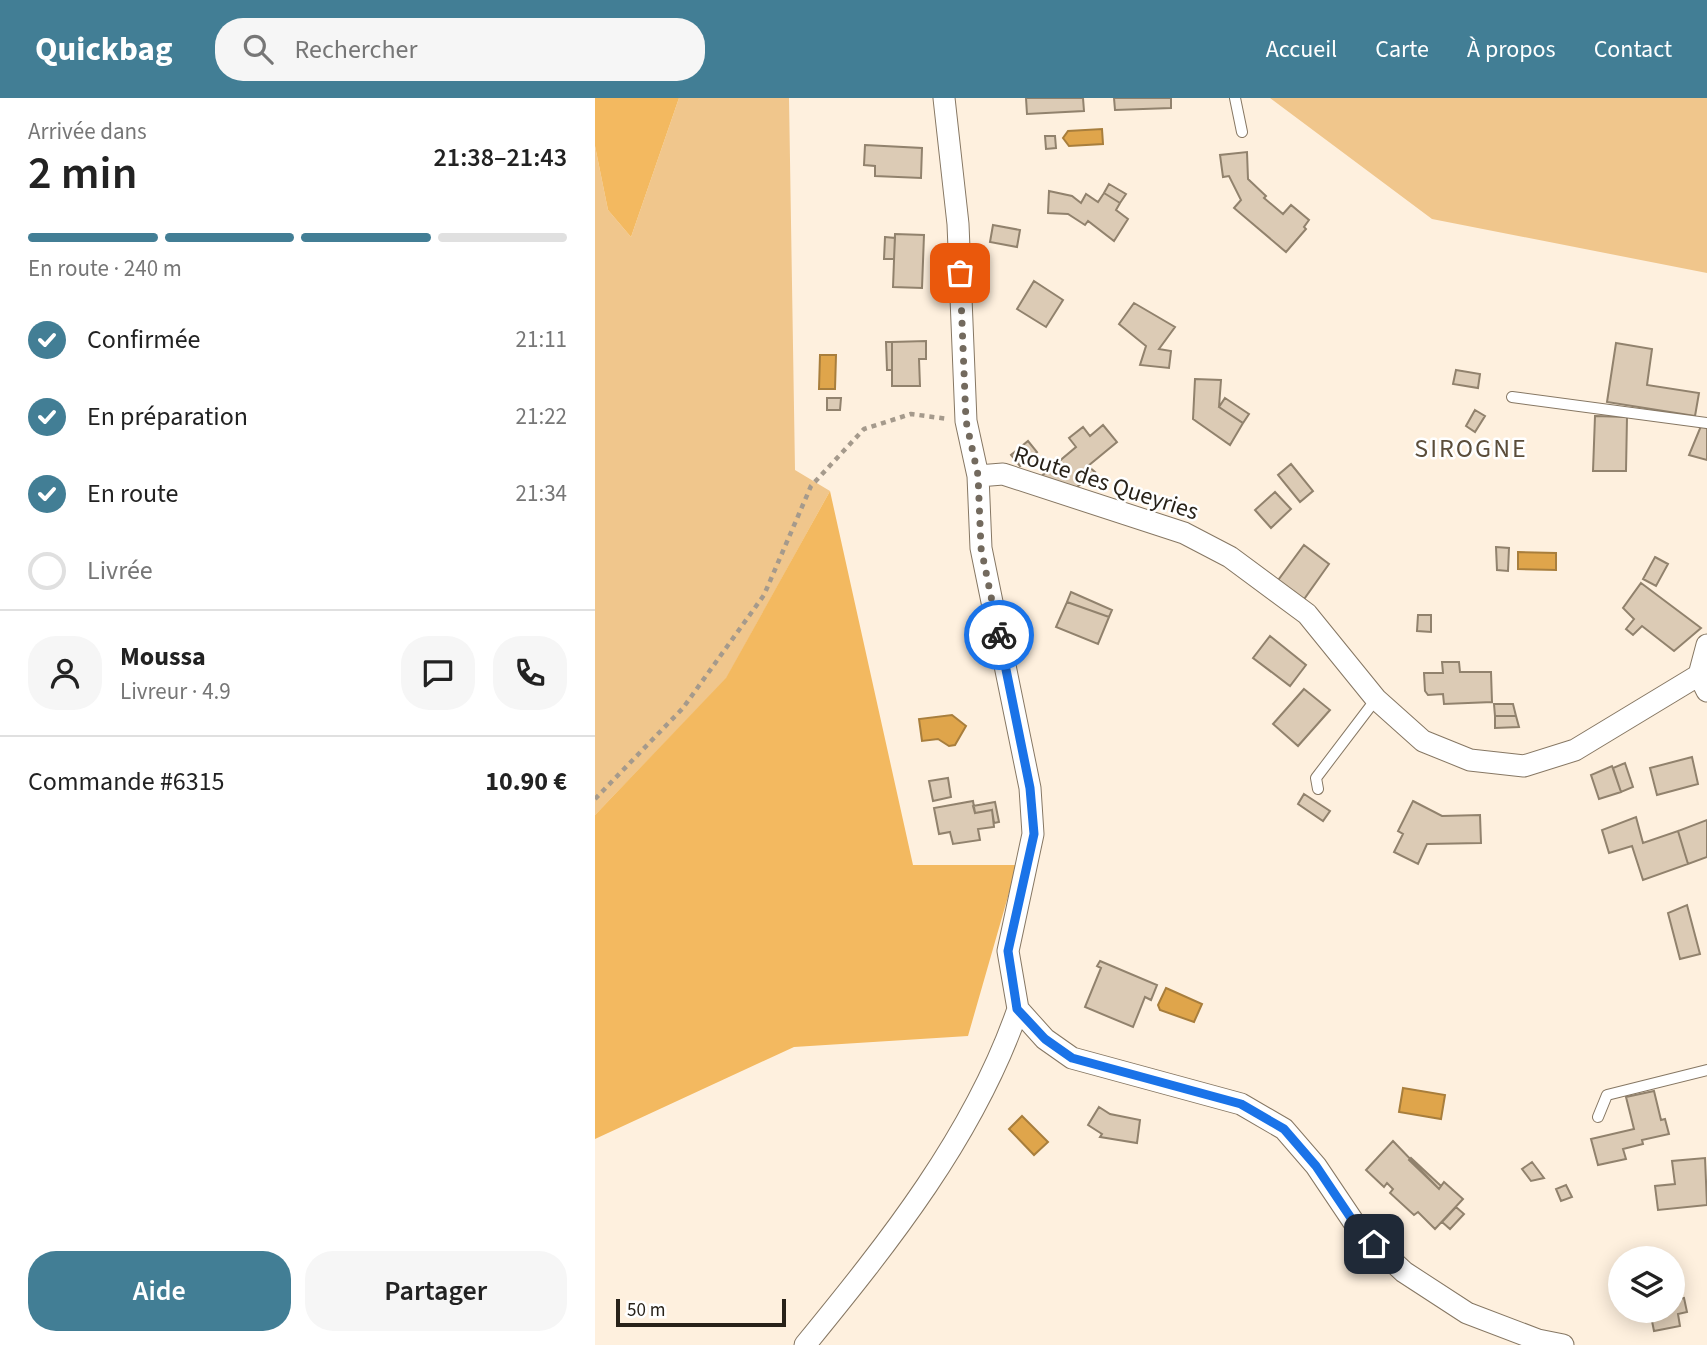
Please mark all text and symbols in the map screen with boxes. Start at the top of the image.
search box [215,18,705,81]
text: Quickbag [35,26,173,73]
icon: search [239,30,277,68]
text: Rechercher [295,31,418,68]
text: Accueil [1266,32,1337,67]
text: Carte [1375,32,1429,67]
text: À propos [1467,32,1556,67]
text: Contact [1594,32,1672,67]
text: Arrivée dans [28,115,147,148]
text: 21:38–21:43 [434,139,567,176]
text: 2 min [28,141,137,206]
pin [930,243,990,303]
text: En route · 240 m [28,252,182,285]
icon: bag [941,254,979,292]
icon: check [28,321,66,359]
text: Confirmée [87,321,201,358]
text: 21:11 [516,323,567,356]
icon: check [28,398,66,436]
text: En préparation [87,398,248,435]
text: 21:22 [516,400,567,433]
district label: SIROGNE [1414,430,1528,467]
street label: Route des Queyries [1009,437,1203,529]
icon: check [28,475,66,513]
text: En route [87,475,178,512]
text: 21:34 [516,477,567,510]
text: Livrée [87,552,153,589]
courier [964,600,1034,670]
icon: bike [980,616,1018,654]
button: person [28,636,102,710]
button: chat [401,636,475,710]
button: phone [493,636,567,710]
text: Moussa [120,638,206,675]
text: Livreur · 4.9 [120,675,231,708]
text: Commande #6315 [28,763,225,800]
text: 10.90 € [485,763,567,800]
pin [1344,1214,1404,1274]
icon: home [1355,1225,1393,1263]
map controls [1608,1246,1685,1323]
button: layers [1608,1246,1685,1323]
button: Aide [28,1251,291,1331]
button: Partager [305,1251,567,1331]
scale bar [616,1296,786,1328]
text: 50 m [627,1297,665,1324]

